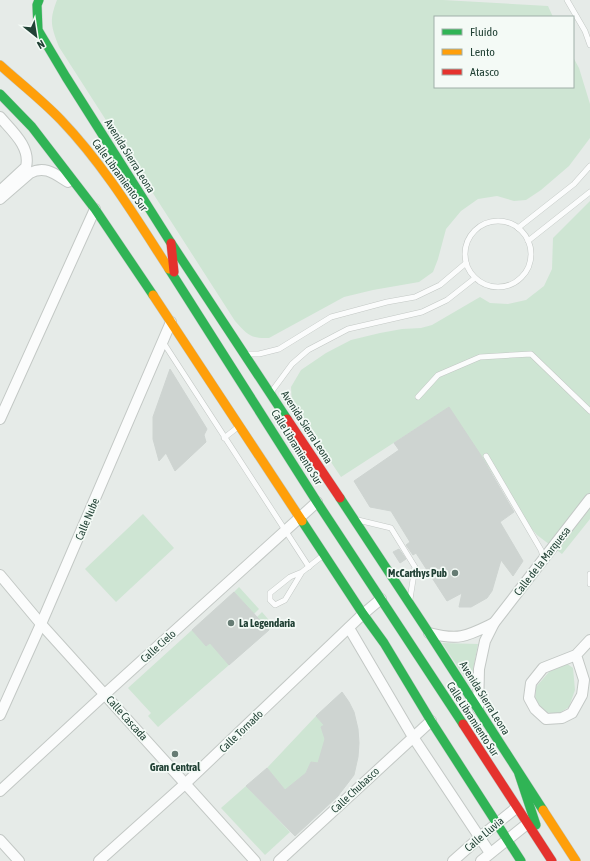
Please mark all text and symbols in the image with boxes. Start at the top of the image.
north arrow [16,16,56,56]
legend [434,16,574,88]
text: Fluido [470,25,498,39]
text: N [35,38,47,51]
text: Lento [470,45,495,59]
text: Atasco [470,65,500,79]
street label: Avenida Sierra Leona [103,117,157,195]
street label: Calle Libramiento Sur [90,137,151,214]
street label: Avenida Sierra Leona [279,388,335,466]
street label: Calle Libramiento Sur [269,407,325,487]
street label: Calle Nube [73,496,101,542]
street label: Calle de la Marquesa [511,524,573,598]
place label: McCarthys Pub [388,567,447,579]
marker: McCarthys Pub [450,568,460,578]
place label: La Legendaria [239,617,295,629]
marker: La Legendaria [226,618,236,628]
street label: Calle Cielo [138,627,178,665]
street label: Avenida Sierra Leona [458,659,512,737]
street label: Calle Libramiento Sur [445,680,502,759]
street label: Calle Cascada [104,693,150,743]
street label: Calle Tornado [217,707,265,755]
marker: Gran Central [170,749,180,759]
place label: Gran Central [150,761,201,773]
street label: Calle Chubasco [328,765,382,815]
street label: Calle Lluvia [462,814,506,854]

